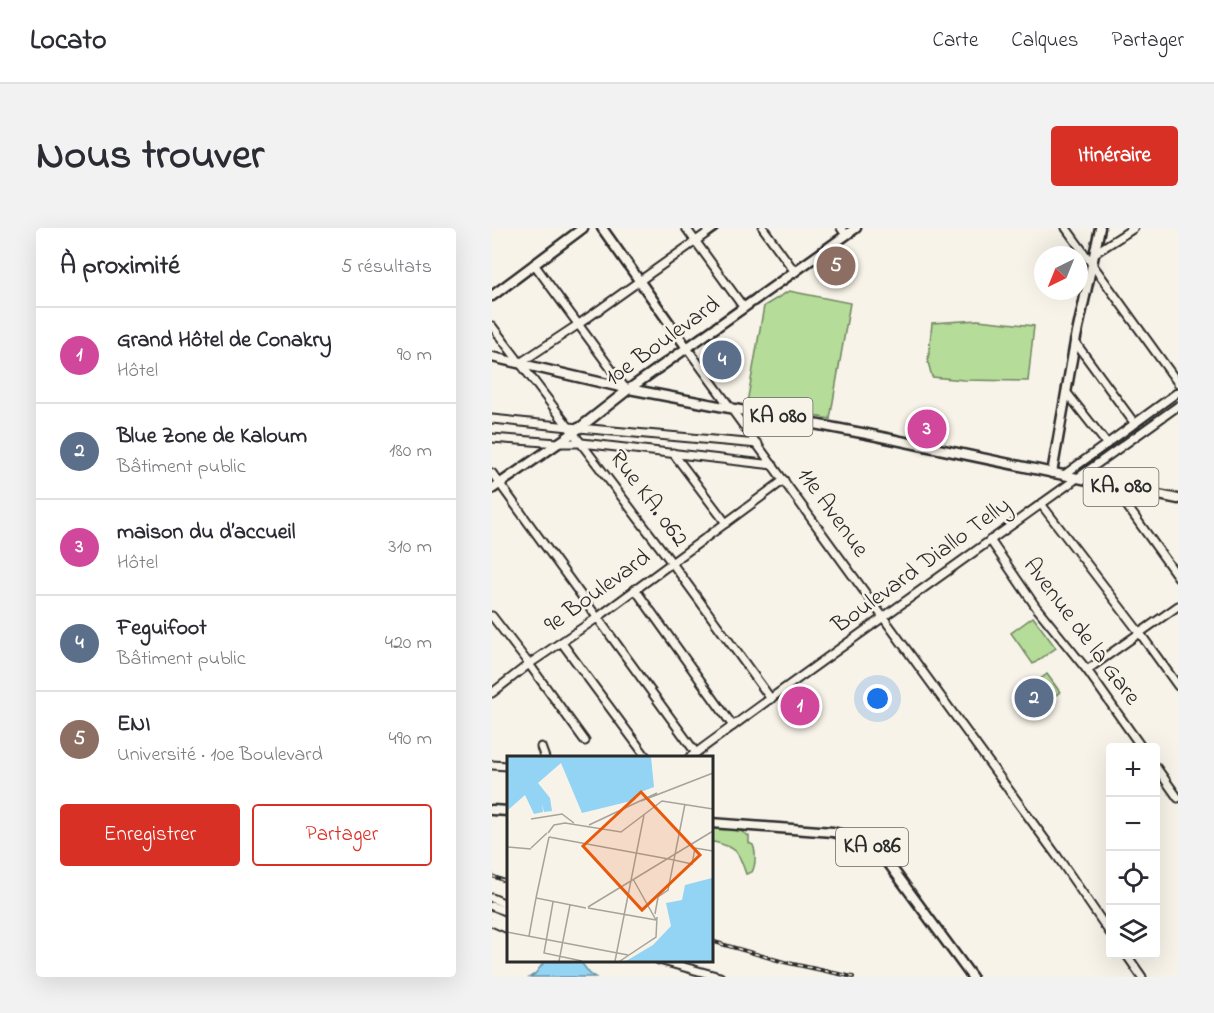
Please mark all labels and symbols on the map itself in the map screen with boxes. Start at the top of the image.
pin: 5 [816,243,856,288]
north arrow [1034,246,1088,300]
street label: 10e Boulevard [598,288,728,396]
pin: 4 [702,338,742,382]
road number: KA 080 [744,398,812,436]
pin: 3 [908,406,946,452]
street label: Rue KA. 062 [600,443,696,555]
street label: 11e Avenue [787,461,877,565]
road number: KA. 080 [1084,468,1158,506]
street label: Boulevard Diallo Telly [825,489,1019,644]
street label: 9e Boulevard [537,541,659,643]
street label: Avenue de la Gare [1014,551,1148,713]
pin: 2 [1014,676,1054,720]
pin: 1 [780,684,820,728]
your location [863,684,892,713]
inset map [507,756,712,962]
road number: KA 086 [836,828,908,866]

